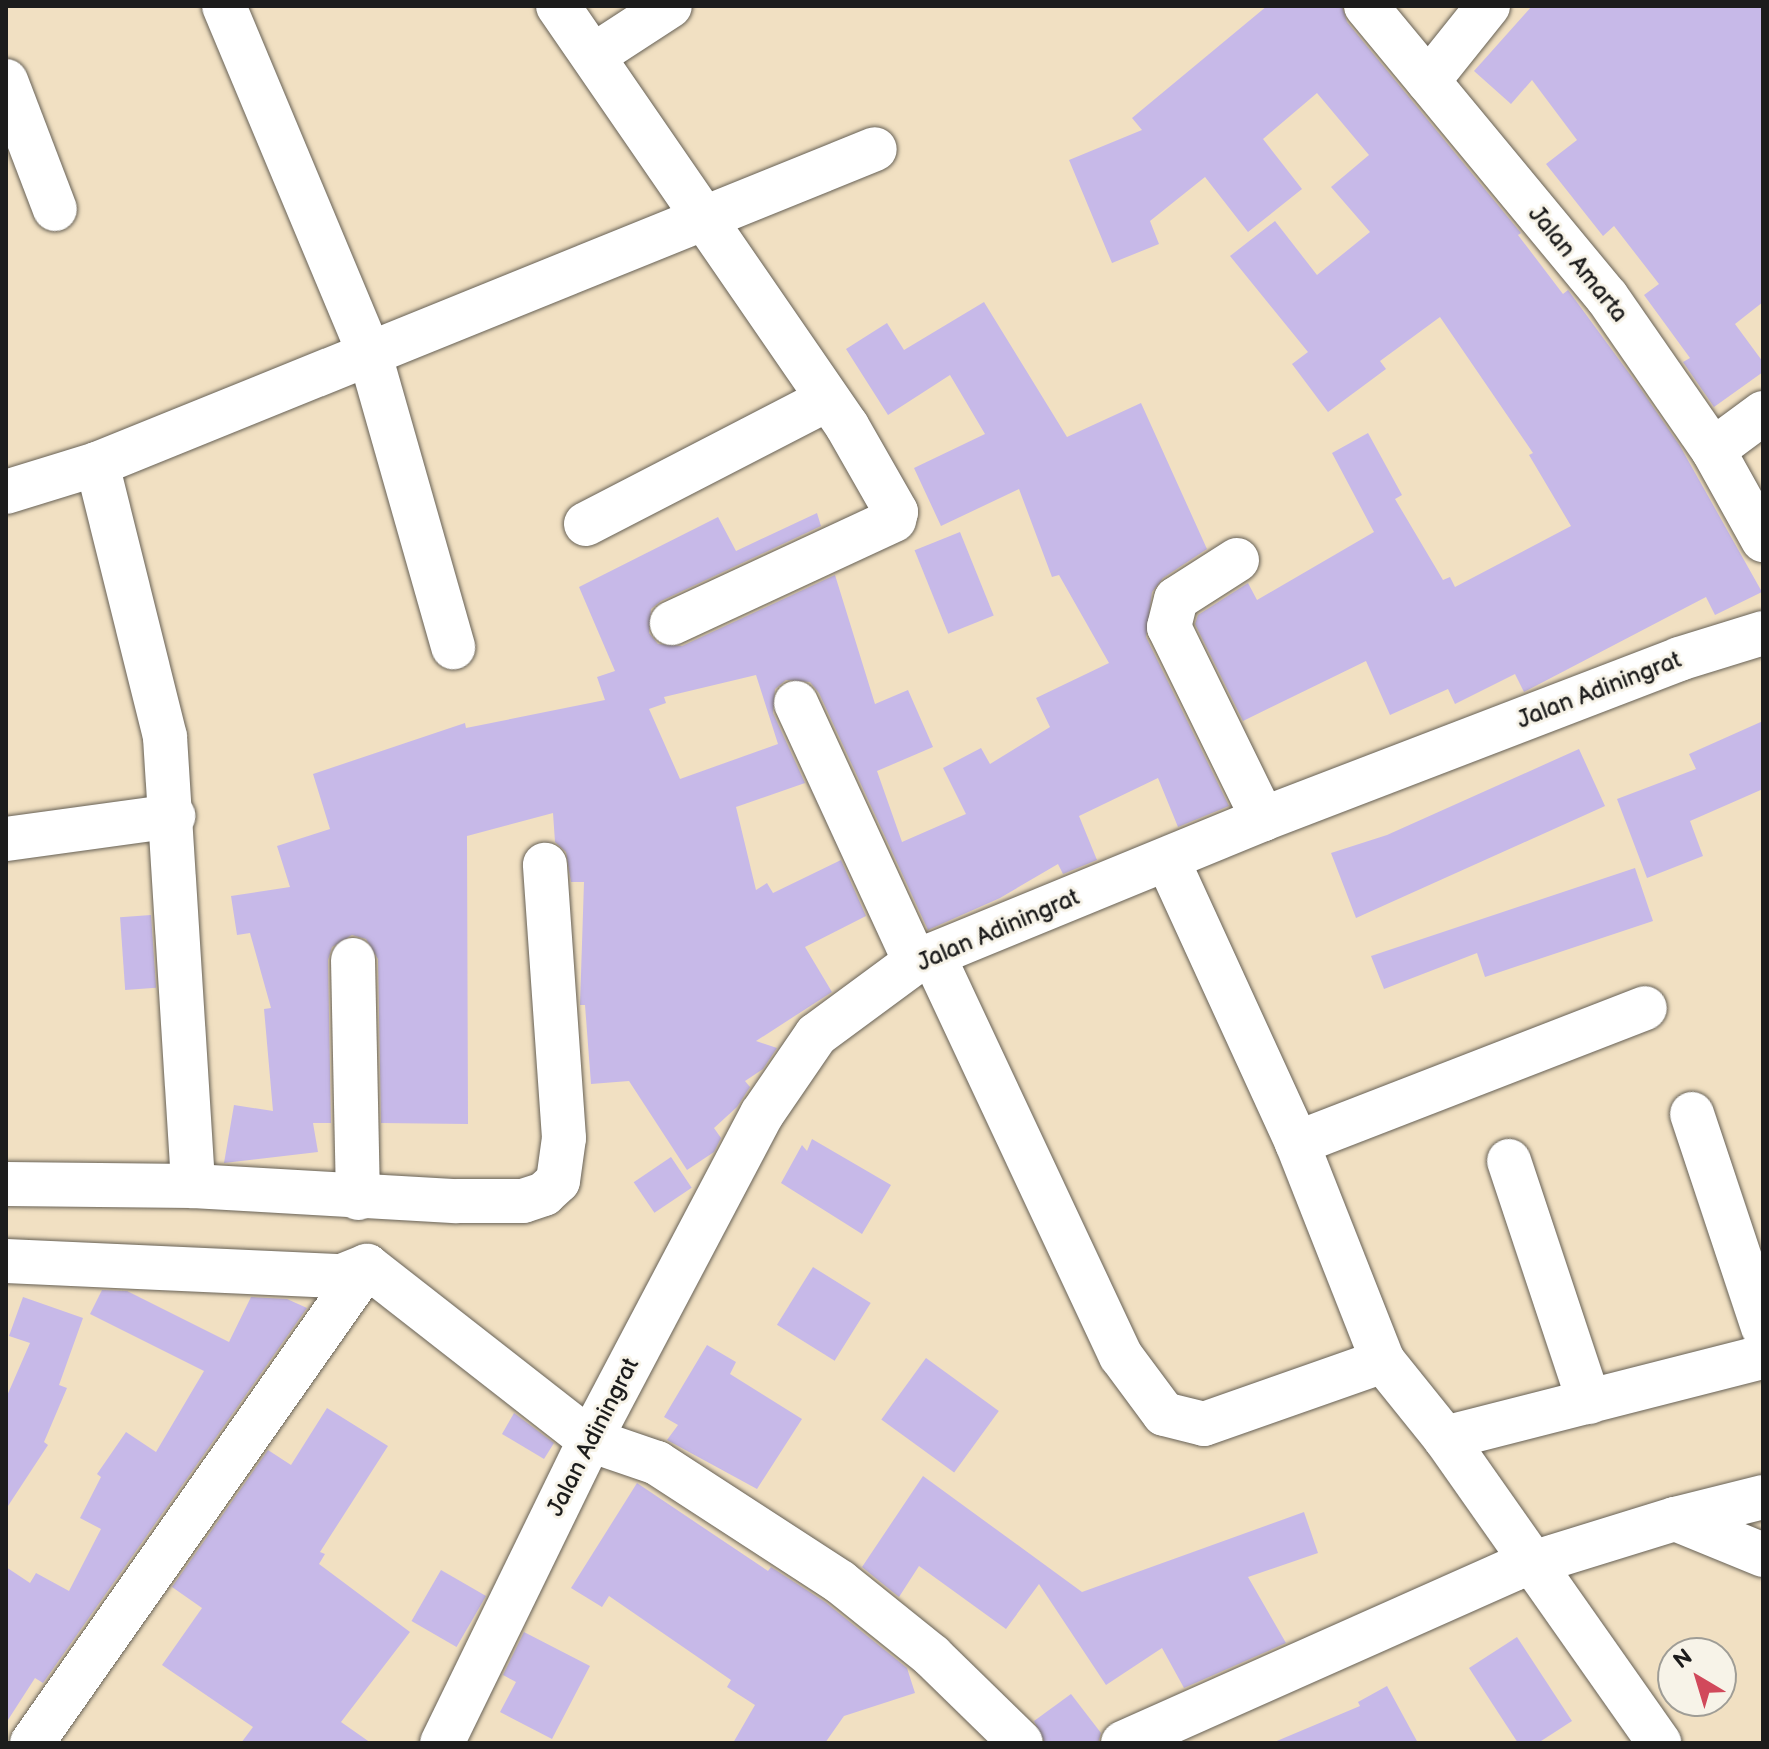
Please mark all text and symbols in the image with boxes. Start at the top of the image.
street label: Jalan Amarta [1522,200,1634,328]
street label: Jalan Adiningrat [1513,645,1685,735]
street label: Jalan Adiningrat [912,883,1084,977]
street label: Jalan Adiningrat [541,1353,645,1521]
north arrow [1657,1637,1737,1717]
text: N [1668,1644,1698,1675]

